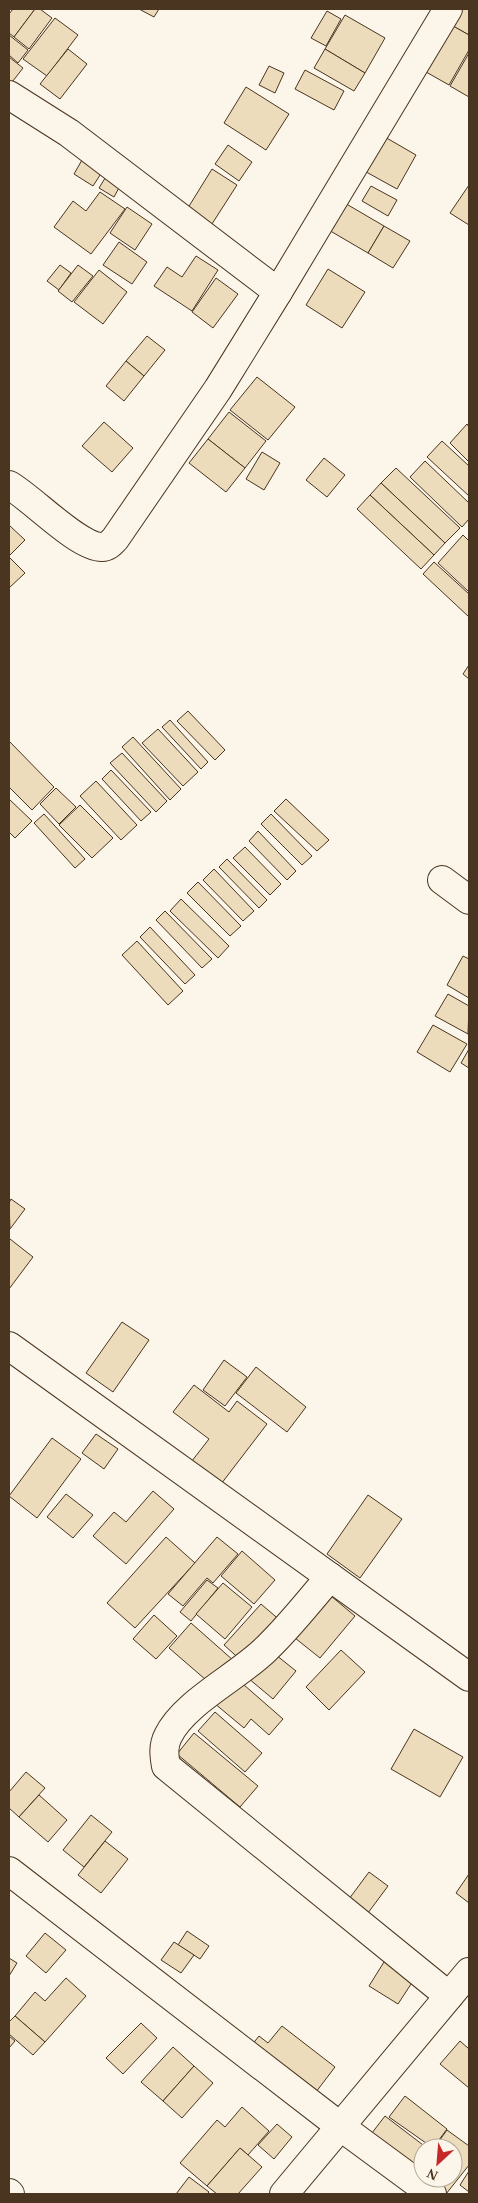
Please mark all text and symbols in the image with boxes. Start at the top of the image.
north arrow [413,2138,463,2188]
text: N [425,2165,440,2183]

